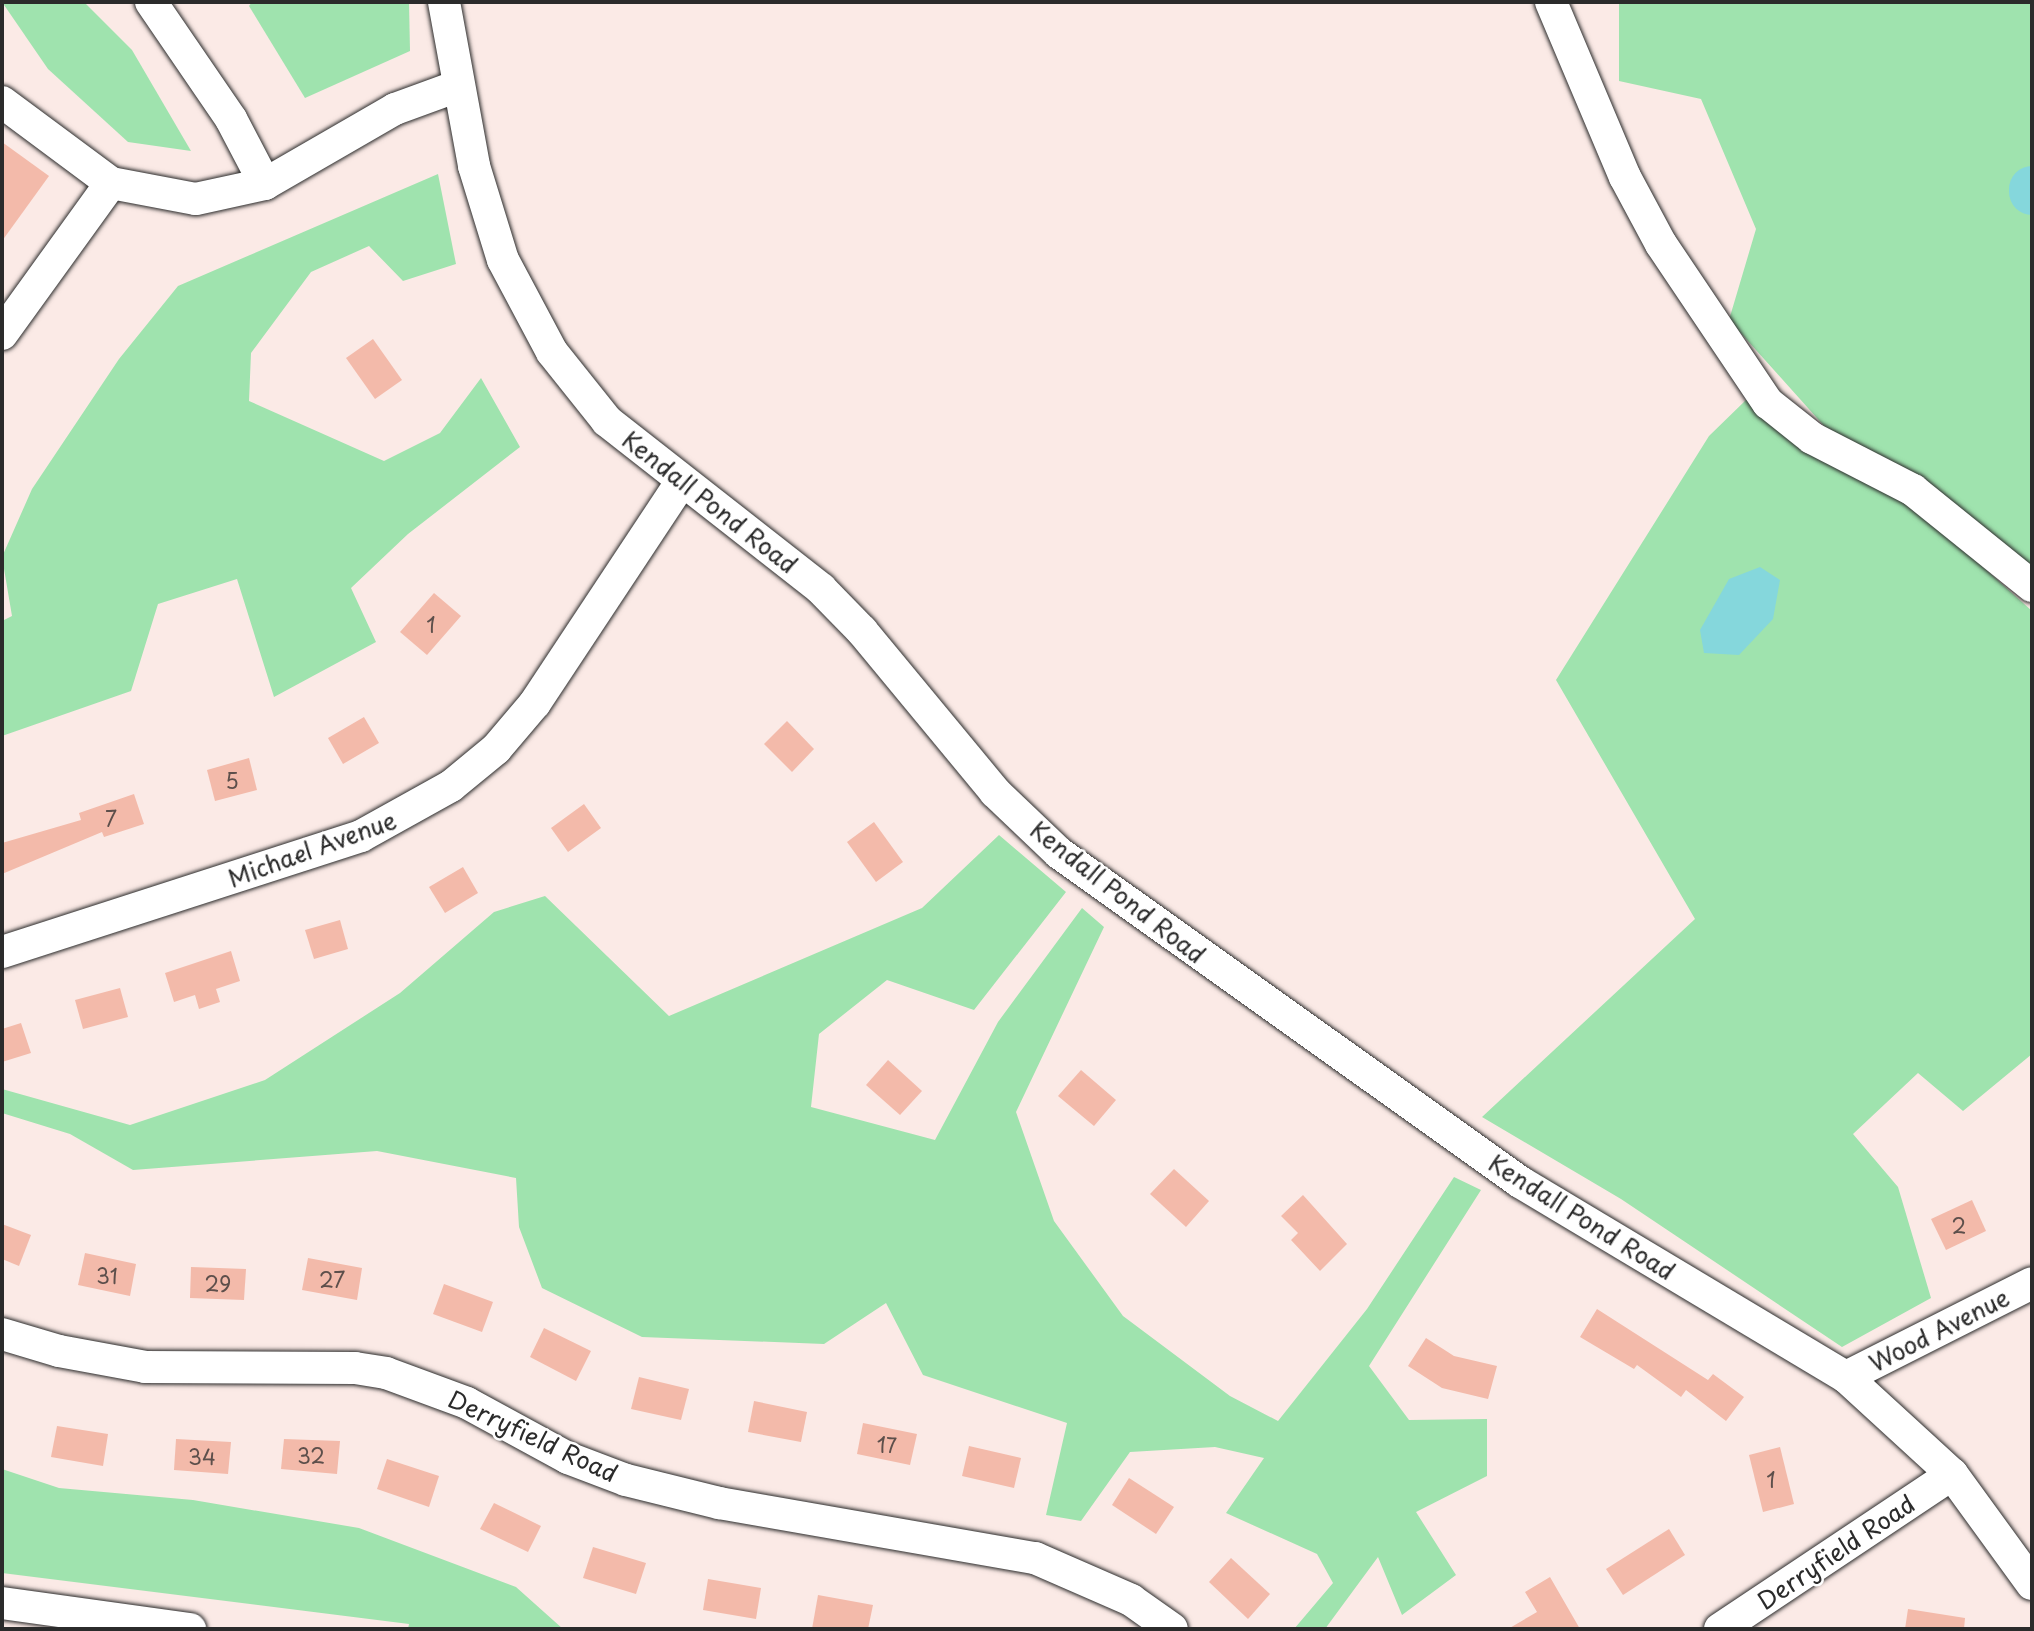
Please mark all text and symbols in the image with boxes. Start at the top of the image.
street label: Kendall Pond Road [617,425,803,579]
house number: 1 [426,611,436,637]
house number: 5 [225,767,239,793]
house number: 7 [105,805,117,831]
street label: Michael Avenue [224,805,400,893]
street label: Kendall Pond Road [1025,815,1211,969]
street label: Kendall Pond Road [1483,1148,1681,1286]
house number: 2 [1952,1212,1966,1238]
house number: 31 [96,1262,118,1288]
house number: 27 [319,1266,345,1292]
house number: 29 [205,1270,231,1296]
street label: Wood Avenue [1864,1282,2014,1378]
street label: Derryfield Road [444,1384,622,1488]
house number: 17 [877,1431,897,1457]
house number: 32 [297,1442,325,1468]
house number: 34 [188,1443,216,1469]
house number: 1 [1766,1466,1776,1492]
street label: Derryfield Road [1752,1489,1920,1615]

